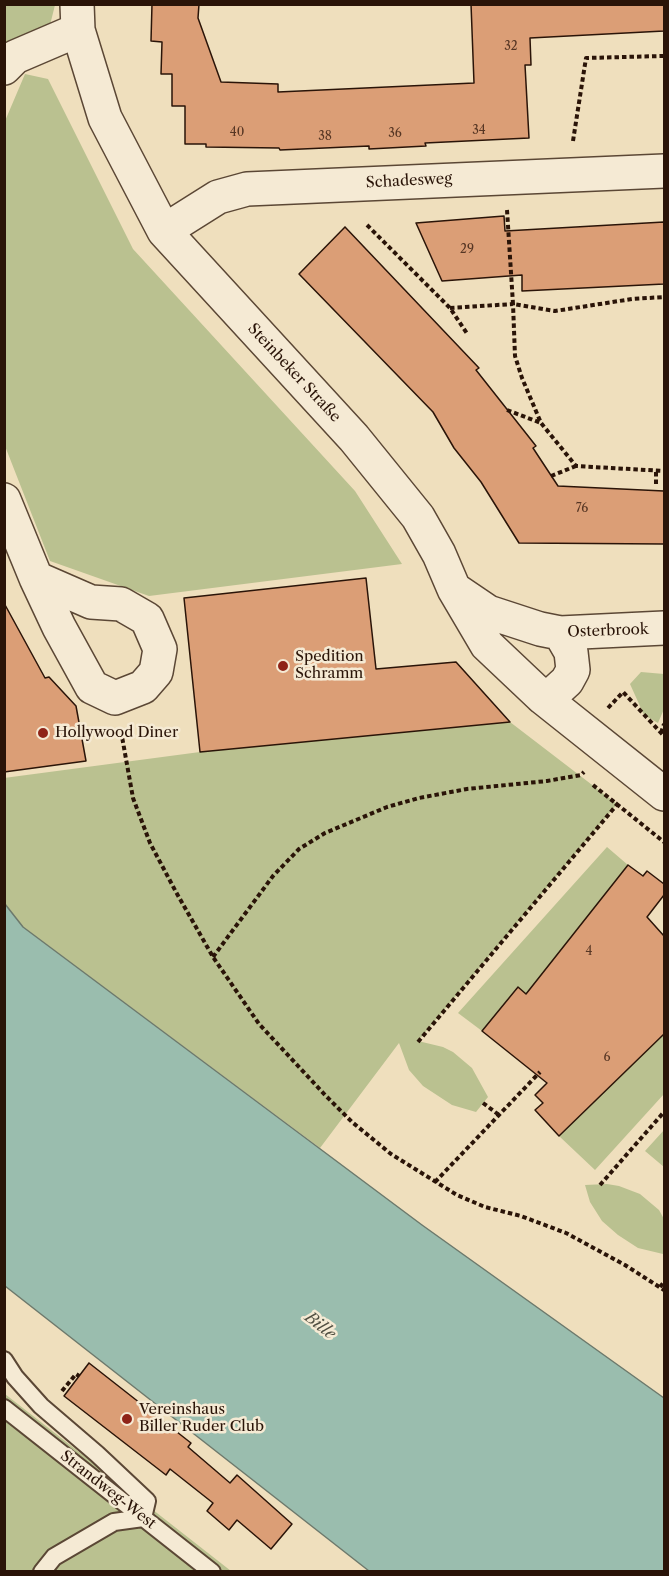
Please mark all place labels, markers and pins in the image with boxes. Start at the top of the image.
place label: Spedition Schramm [295,648,364,683]
marker: Spedition Schramm [276,659,290,673]
place label: Hollywood Diner [55,724,178,742]
marker: Hollywood Diner [36,726,50,740]
place label: Vereinshaus Biller Ruder Club [139,1401,264,1436]
marker: Vereinshaus Biller Ruder Club [120,1412,134,1426]

